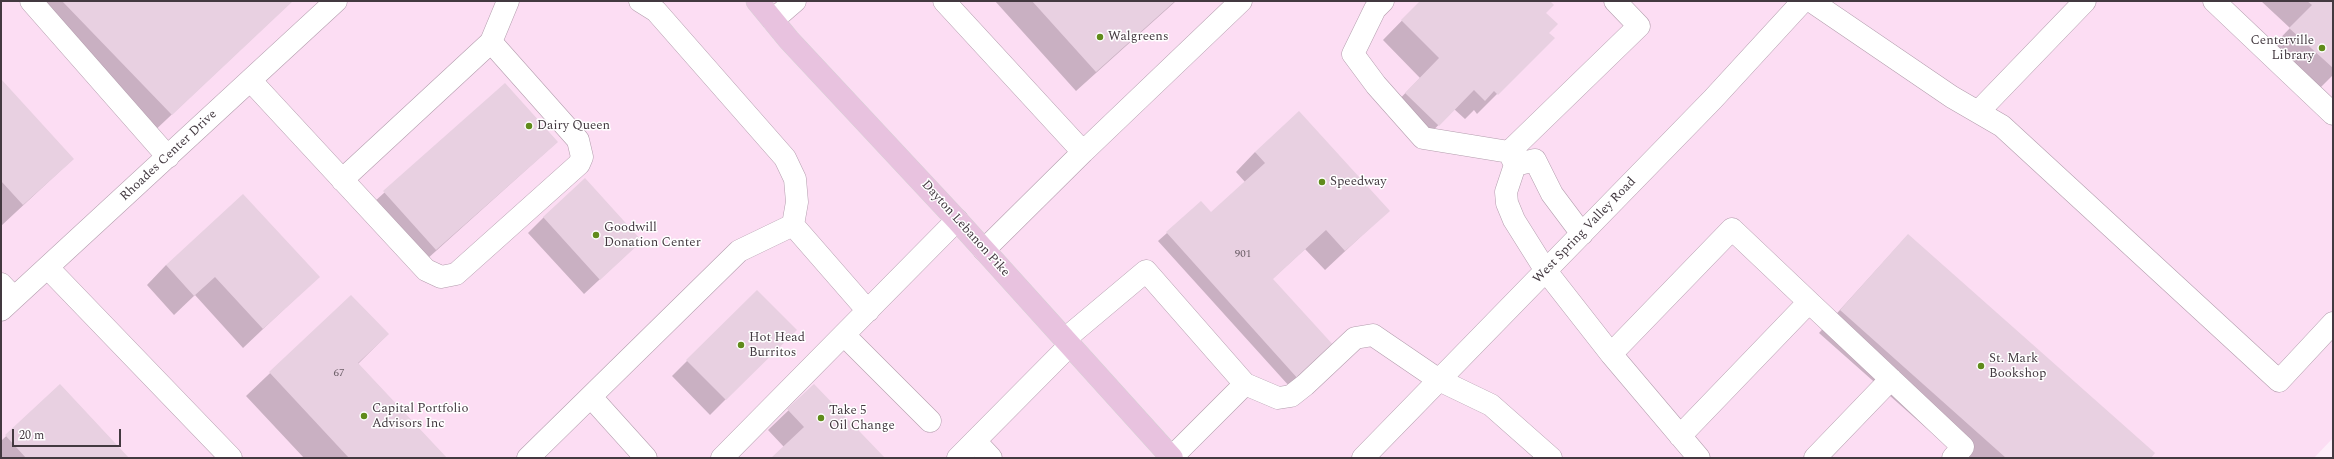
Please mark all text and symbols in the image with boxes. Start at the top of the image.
place label: Walgreens [1108,29,1169,45]
marker: Walgreens [1095,32,1105,42]
place label: Centerville Library [2250,33,2314,64]
marker: Centerville Library [2317,43,2327,53]
street label: Rhoades Center Drive [117,107,221,205]
place label: Dairy Queen [537,118,610,134]
marker: Dairy Queen [524,121,534,131]
place label: Speedway [1330,174,1387,190]
street label: West Spring Valley Road [1530,175,1640,287]
marker: Speedway [1317,177,1327,187]
street label: Dayton Lebanon Pike [918,178,1012,280]
place label: Goodwill Donation Center [604,220,701,251]
marker: Goodwill Donation Center [591,230,601,240]
house number: 901 [1235,248,1251,262]
place label: Hot Head Burritos [749,330,805,361]
marker: Hot Head Burritos [736,340,746,350]
place label: St. Mark Bookshop [1989,351,2046,382]
marker: St. Mark Bookshop [1976,361,1986,371]
house number: 67 [334,367,344,381]
place label: Capital Portfolio Advisors Inc [372,401,468,432]
place label: Take 5 Oil Change [829,403,895,434]
marker: Capital Portfolio Advisors Inc [359,411,369,421]
marker: Take 5 Oil Change [816,413,826,423]
scale bar [14,421,123,447]
text: 20 m [19,426,44,445]

